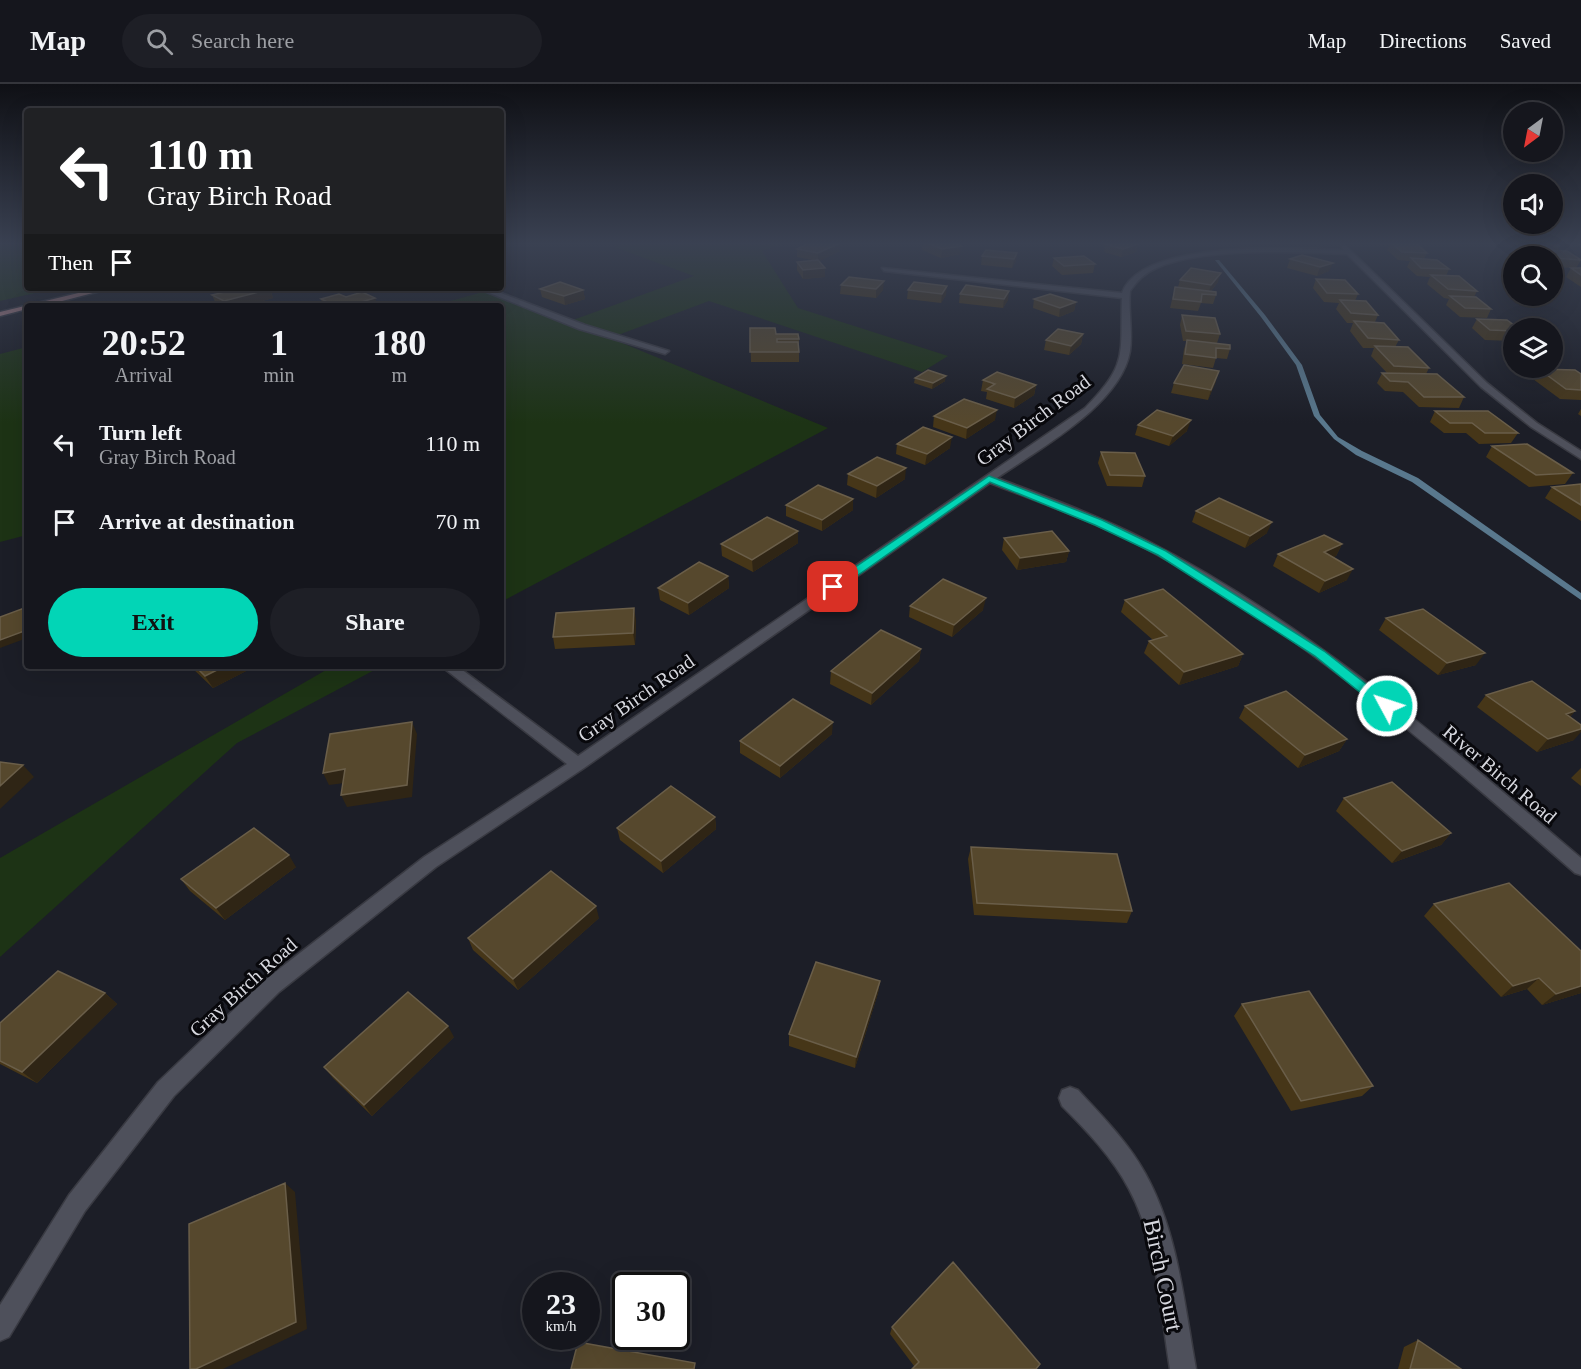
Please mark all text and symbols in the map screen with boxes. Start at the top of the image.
search box [122,14,542,68]
text: Map [30,25,86,56]
icon: search [143,25,176,58]
text: Search here [191,28,294,53]
text: Map [1308,29,1346,53]
text: Directions [1379,29,1467,53]
text: Saved [1500,29,1551,53]
north arrow [1503,102,1563,162]
map controls [1503,102,1563,378]
icon: left [48,132,126,210]
text: 110 m [147,132,253,178]
button: sound [1503,174,1563,234]
text: Gray Birch Road [147,181,331,211]
icon: arrive [105,246,138,279]
button: search [1503,246,1563,306]
text: Then [48,250,93,275]
button: layers [1503,318,1563,378]
text: 20:52 [102,323,186,363]
text: 1 [270,323,288,363]
text: 180 [372,323,426,363]
text: Arrival [115,364,173,386]
text: min [263,364,295,386]
text: m [392,364,407,386]
street label: Gray Birch Road [972,370,1095,471]
text: Turn left [99,420,182,445]
icon: left [48,428,81,461]
text: 110 m [425,431,480,456]
text: Gray Birch Road [99,446,236,468]
icon: arrive [48,506,81,539]
text: Arrive at destination [99,509,295,534]
text: 70 m [435,509,480,534]
pin [807,561,858,612]
icon: arrive [816,570,849,603]
button: Exit [48,588,258,657]
button: Share [270,588,480,657]
street label: Gray Birch Road [574,650,699,747]
position arrow [1355,674,1419,738]
street label: River Birch Road [1439,720,1561,828]
street label: Gray Birch Road [185,933,302,1042]
street label: Birch Court [1138,1217,1188,1334]
speed limit sign: 30 [612,1272,690,1350]
text: 23 [546,1287,576,1320]
text: km/h [546,1318,576,1334]

